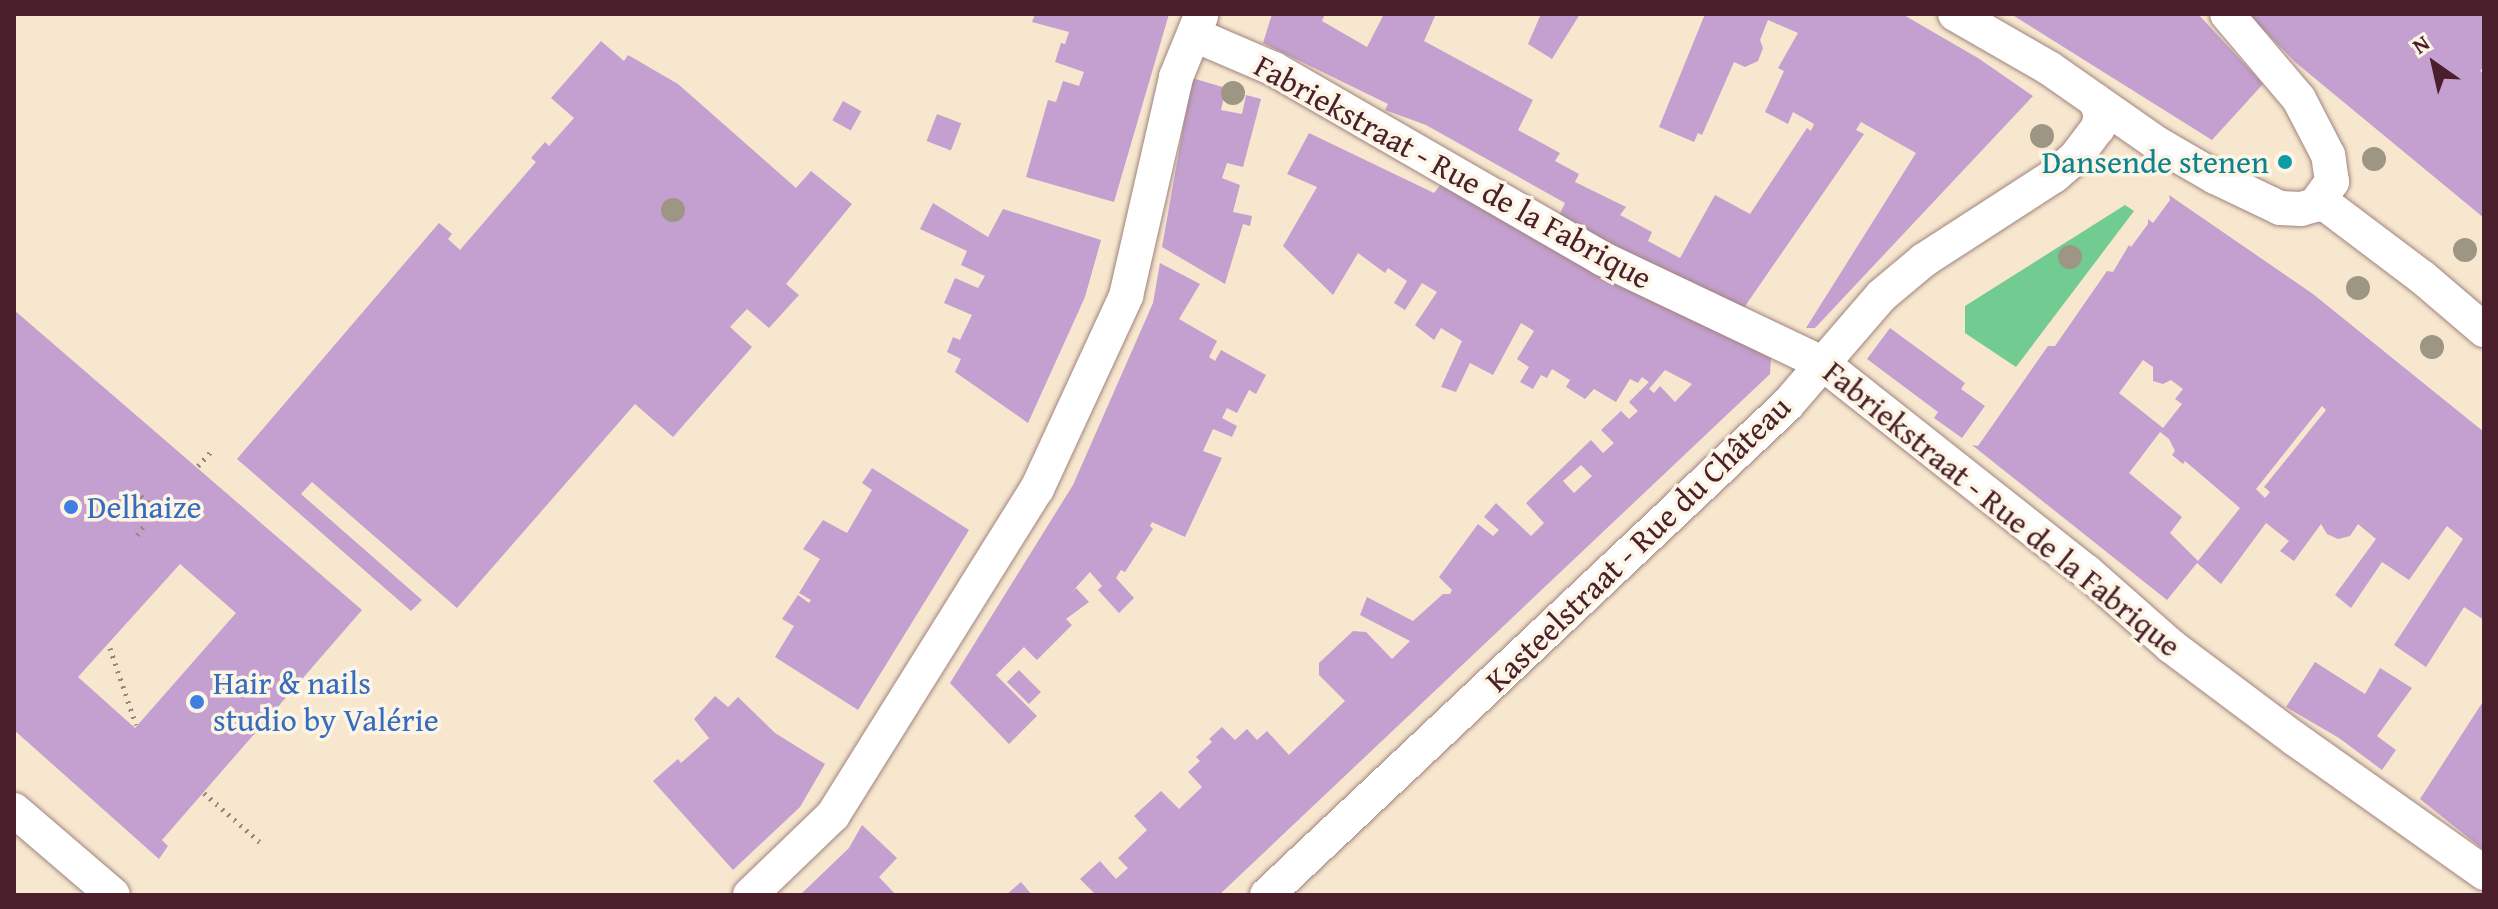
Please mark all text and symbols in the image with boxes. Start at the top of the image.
north arrow [2394,24,2474,104]
text: N [2406,27,2436,61]
street label: Fabriekstraat - Rue de la Fabrique [1248,46,1658,298]
place label: Dansende stenen [2042,143,2269,181]
marker: Dansende stenen [2276,153,2294,171]
street label: Fabriekstraat - Rue de la Fabrique [1816,353,2188,665]
street label: Kasteelstraat - Rue du Château [1478,388,1798,700]
place label: Delhaize [87,488,202,526]
marker: Delhaize [62,498,80,516]
place label: Hair & nails studio by Valérie [213,665,439,740]
marker: Hair & nails studio by Valérie [188,693,206,711]

